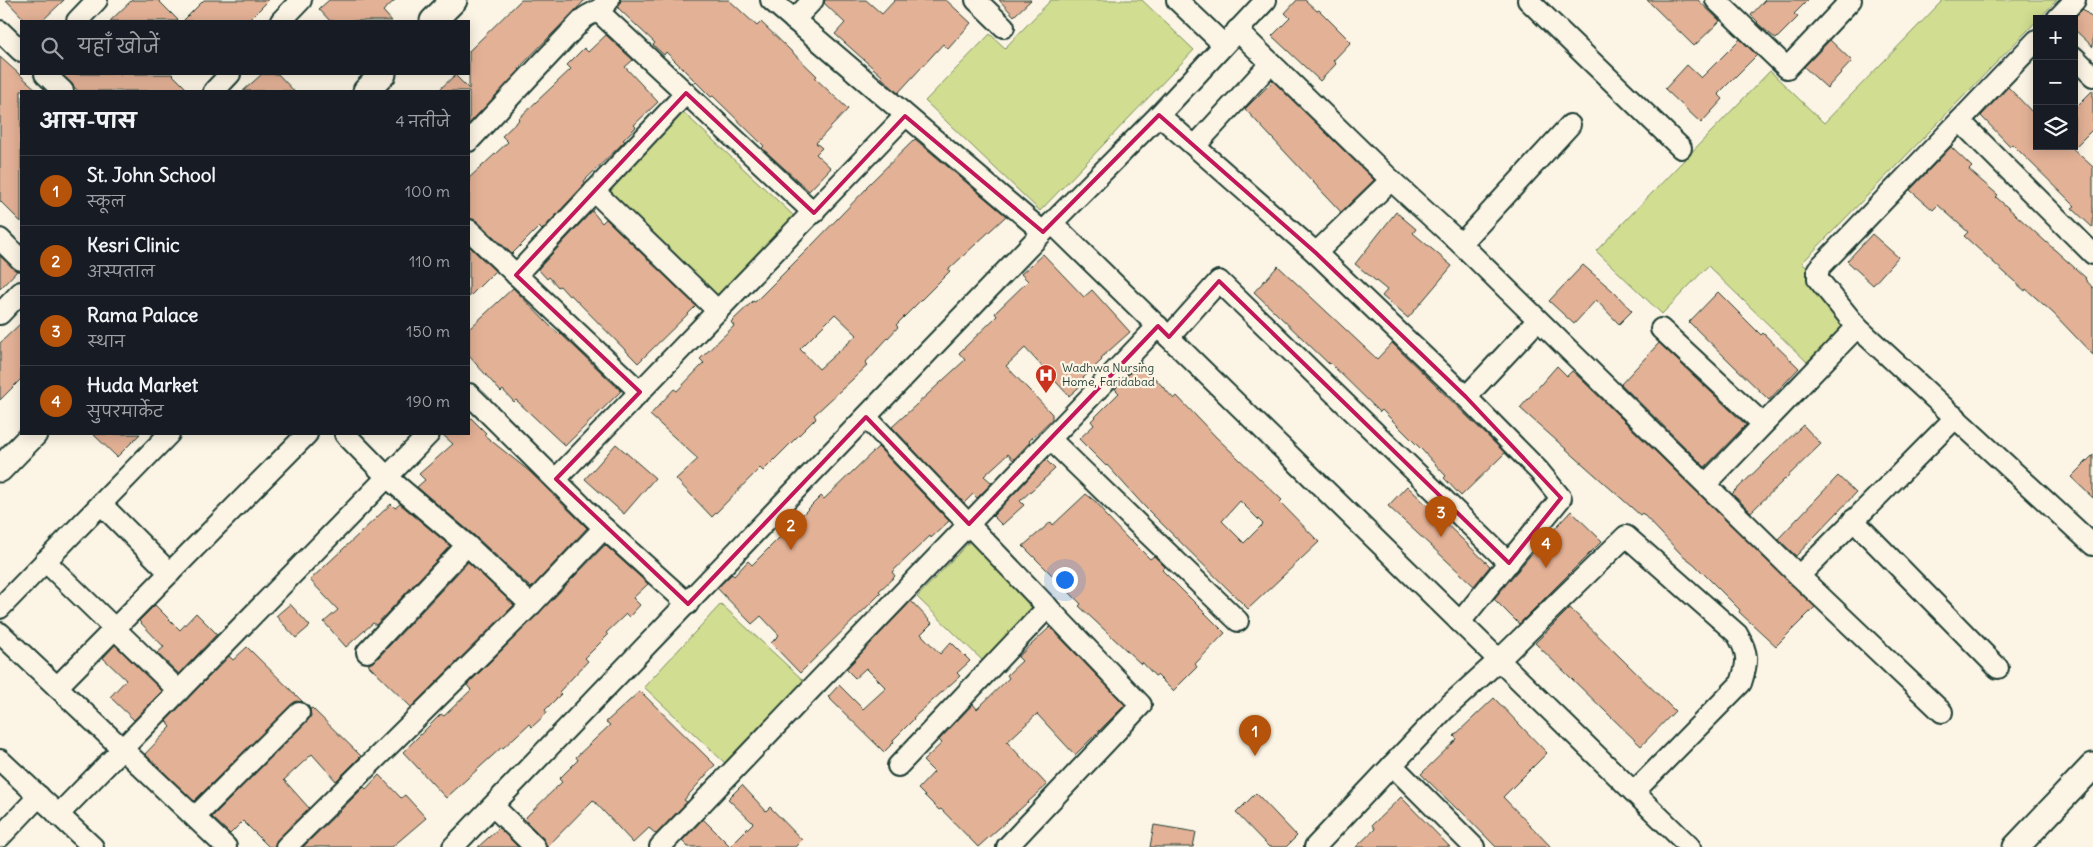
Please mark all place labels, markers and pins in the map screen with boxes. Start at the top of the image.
place label: Wadhwa Nursing Home, Faridabad [1062,360,1155,389]
hospital icon: Wadhwa Nursing Home, Faridabad [1034,363,1058,394]
pin: 3 [1425,496,1457,537]
pin: 2 [775,509,807,550]
pin: 4 [1530,527,1562,568]
pin: 1 [1239,715,1271,756]

